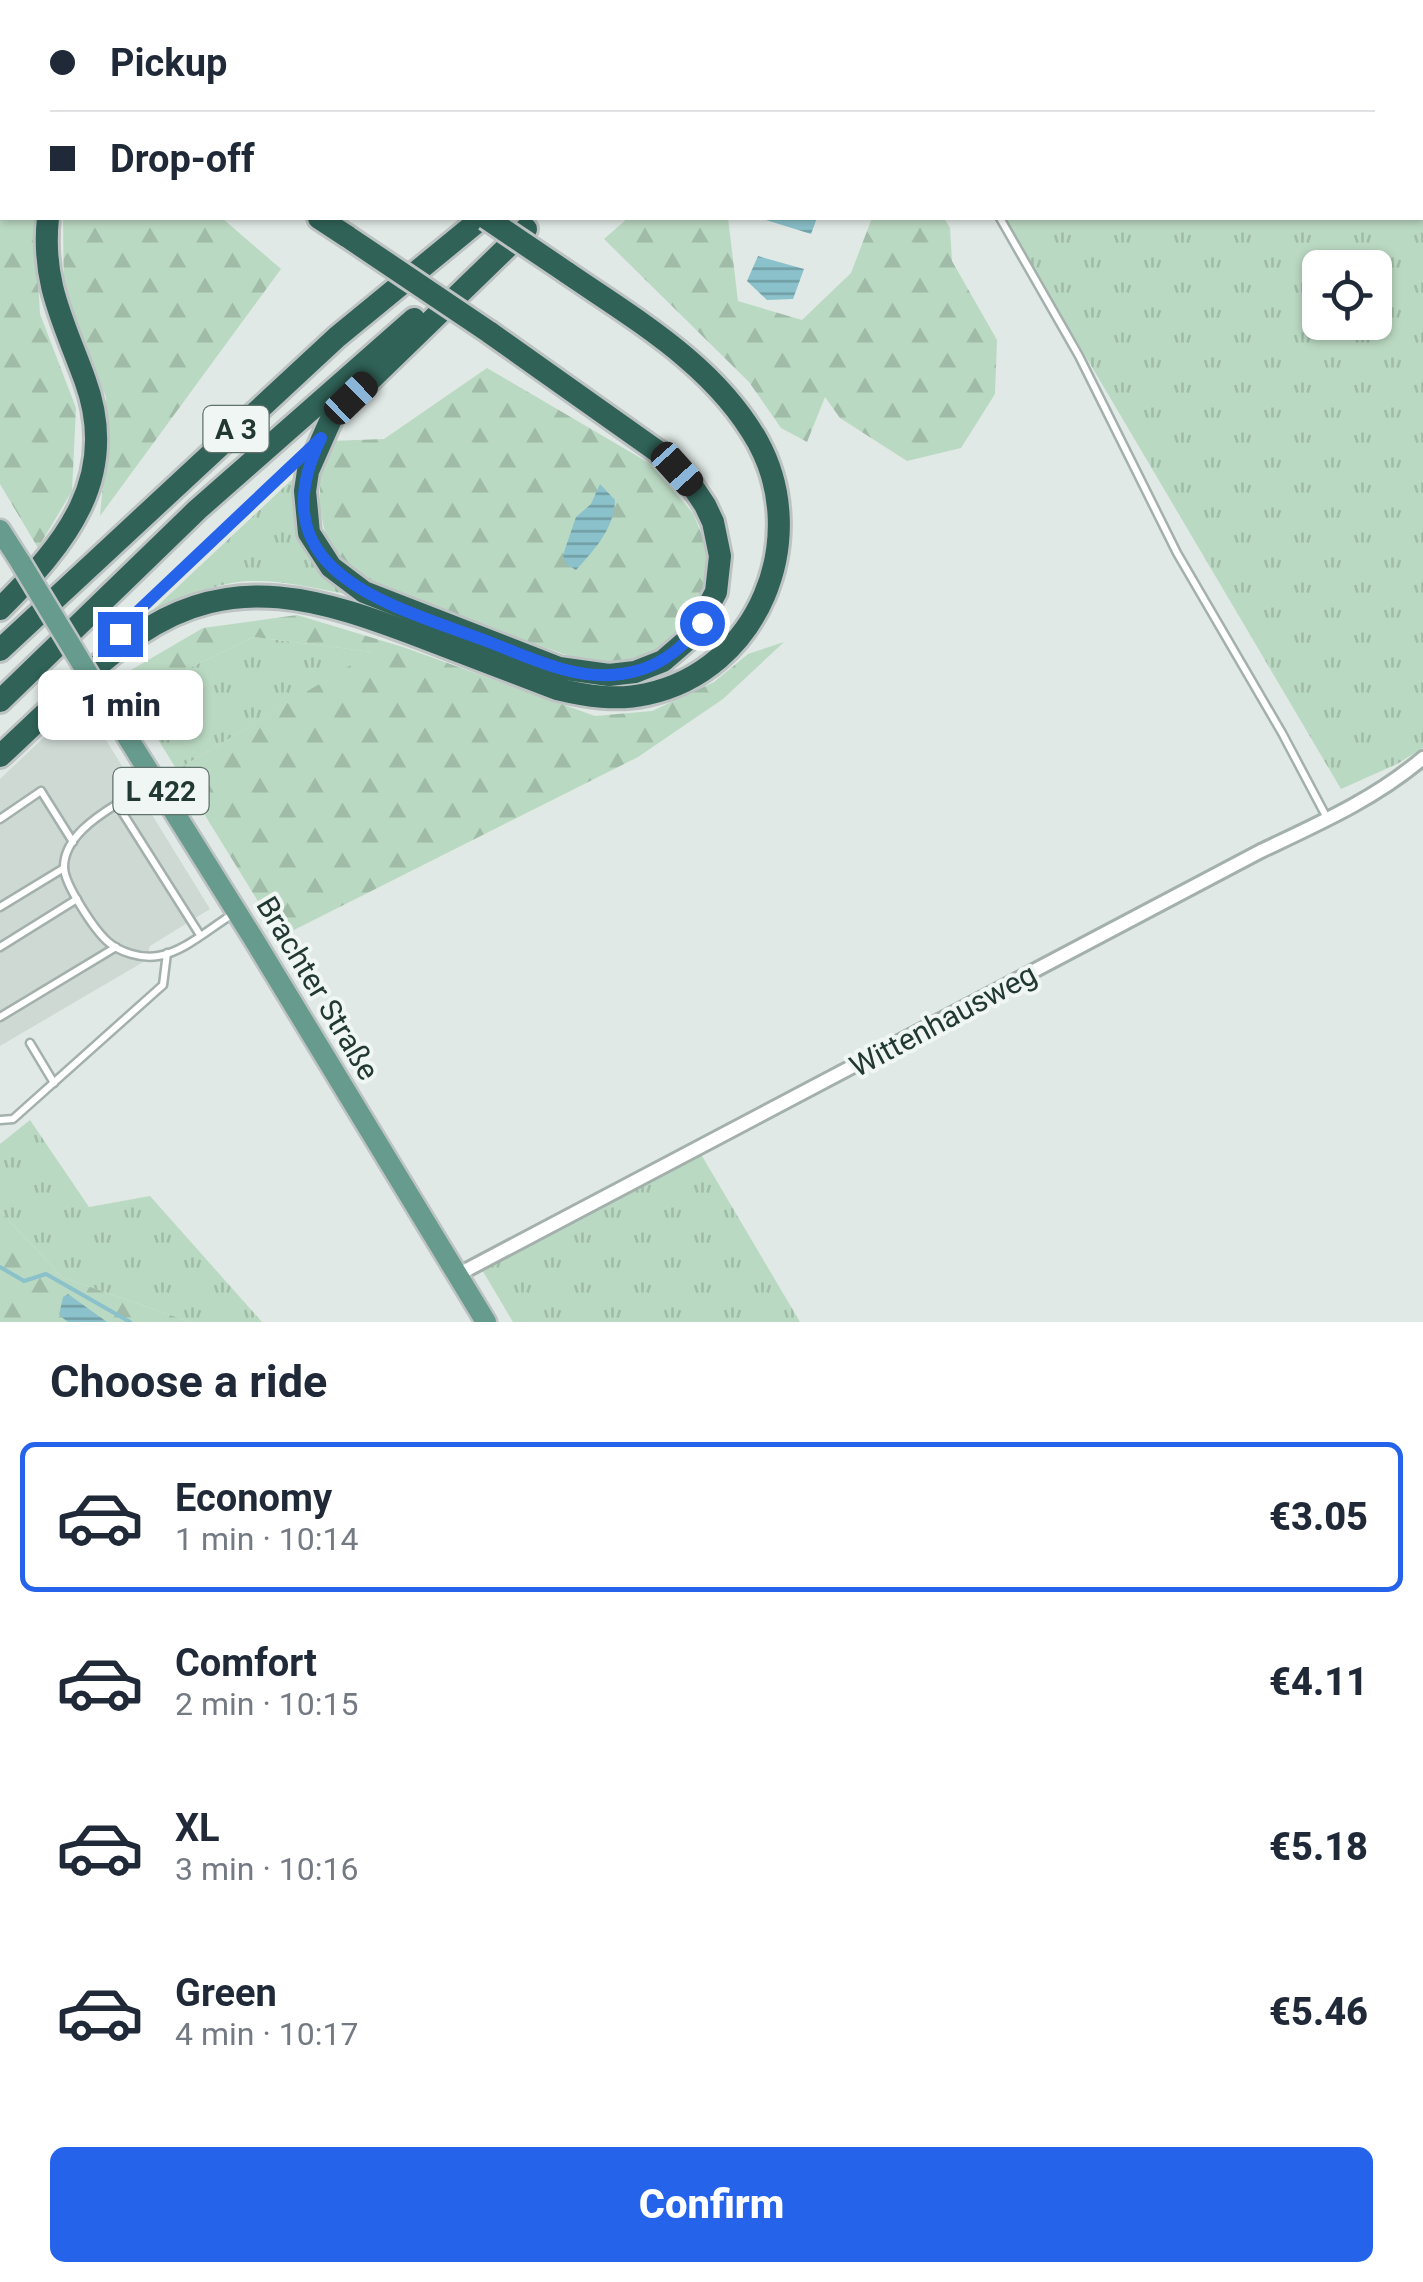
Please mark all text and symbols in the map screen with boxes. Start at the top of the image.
text: Pickup [110,41,227,85]
text: Drop-off [110,137,255,181]
map controls [1302,250,1392,340]
button: locate [1302,250,1392,340]
car [319,366,383,430]
road number: A 3 [204,406,268,452]
car [646,437,708,501]
route start [680,601,725,646]
route end [98,612,143,657]
callout: 1 min [38,669,202,739]
text: 1 min [80,686,161,724]
road number: L 422 [114,768,208,814]
street label: Brachter Straße [250,890,386,1086]
street label: Wittenhausweg [844,956,1042,1084]
text: Choose a ride [50,1355,327,1408]
icon: car [55,1472,145,1562]
text: Economy [175,1476,332,1520]
text: €3.05 [1269,1495,1368,1539]
text: 1 min · 10:14 [175,1520,358,1558]
icon: car [55,1637,145,1727]
text: Comfort [175,1641,317,1685]
text: €4.11 [1269,1660,1368,1704]
text: 2 min · 10:15 [175,1685,358,1723]
icon: car [55,1802,145,1892]
text: XL [175,1806,220,1850]
text: €5.18 [1269,1825,1368,1869]
text: 3 min · 10:16 [175,1850,358,1888]
icon: car [55,1967,145,2057]
text: Green [175,1971,277,2015]
text: €5.46 [1269,1990,1368,2034]
text: 4 min · 10:17 [175,2015,358,2053]
button: Confirm [50,2147,1373,2262]

